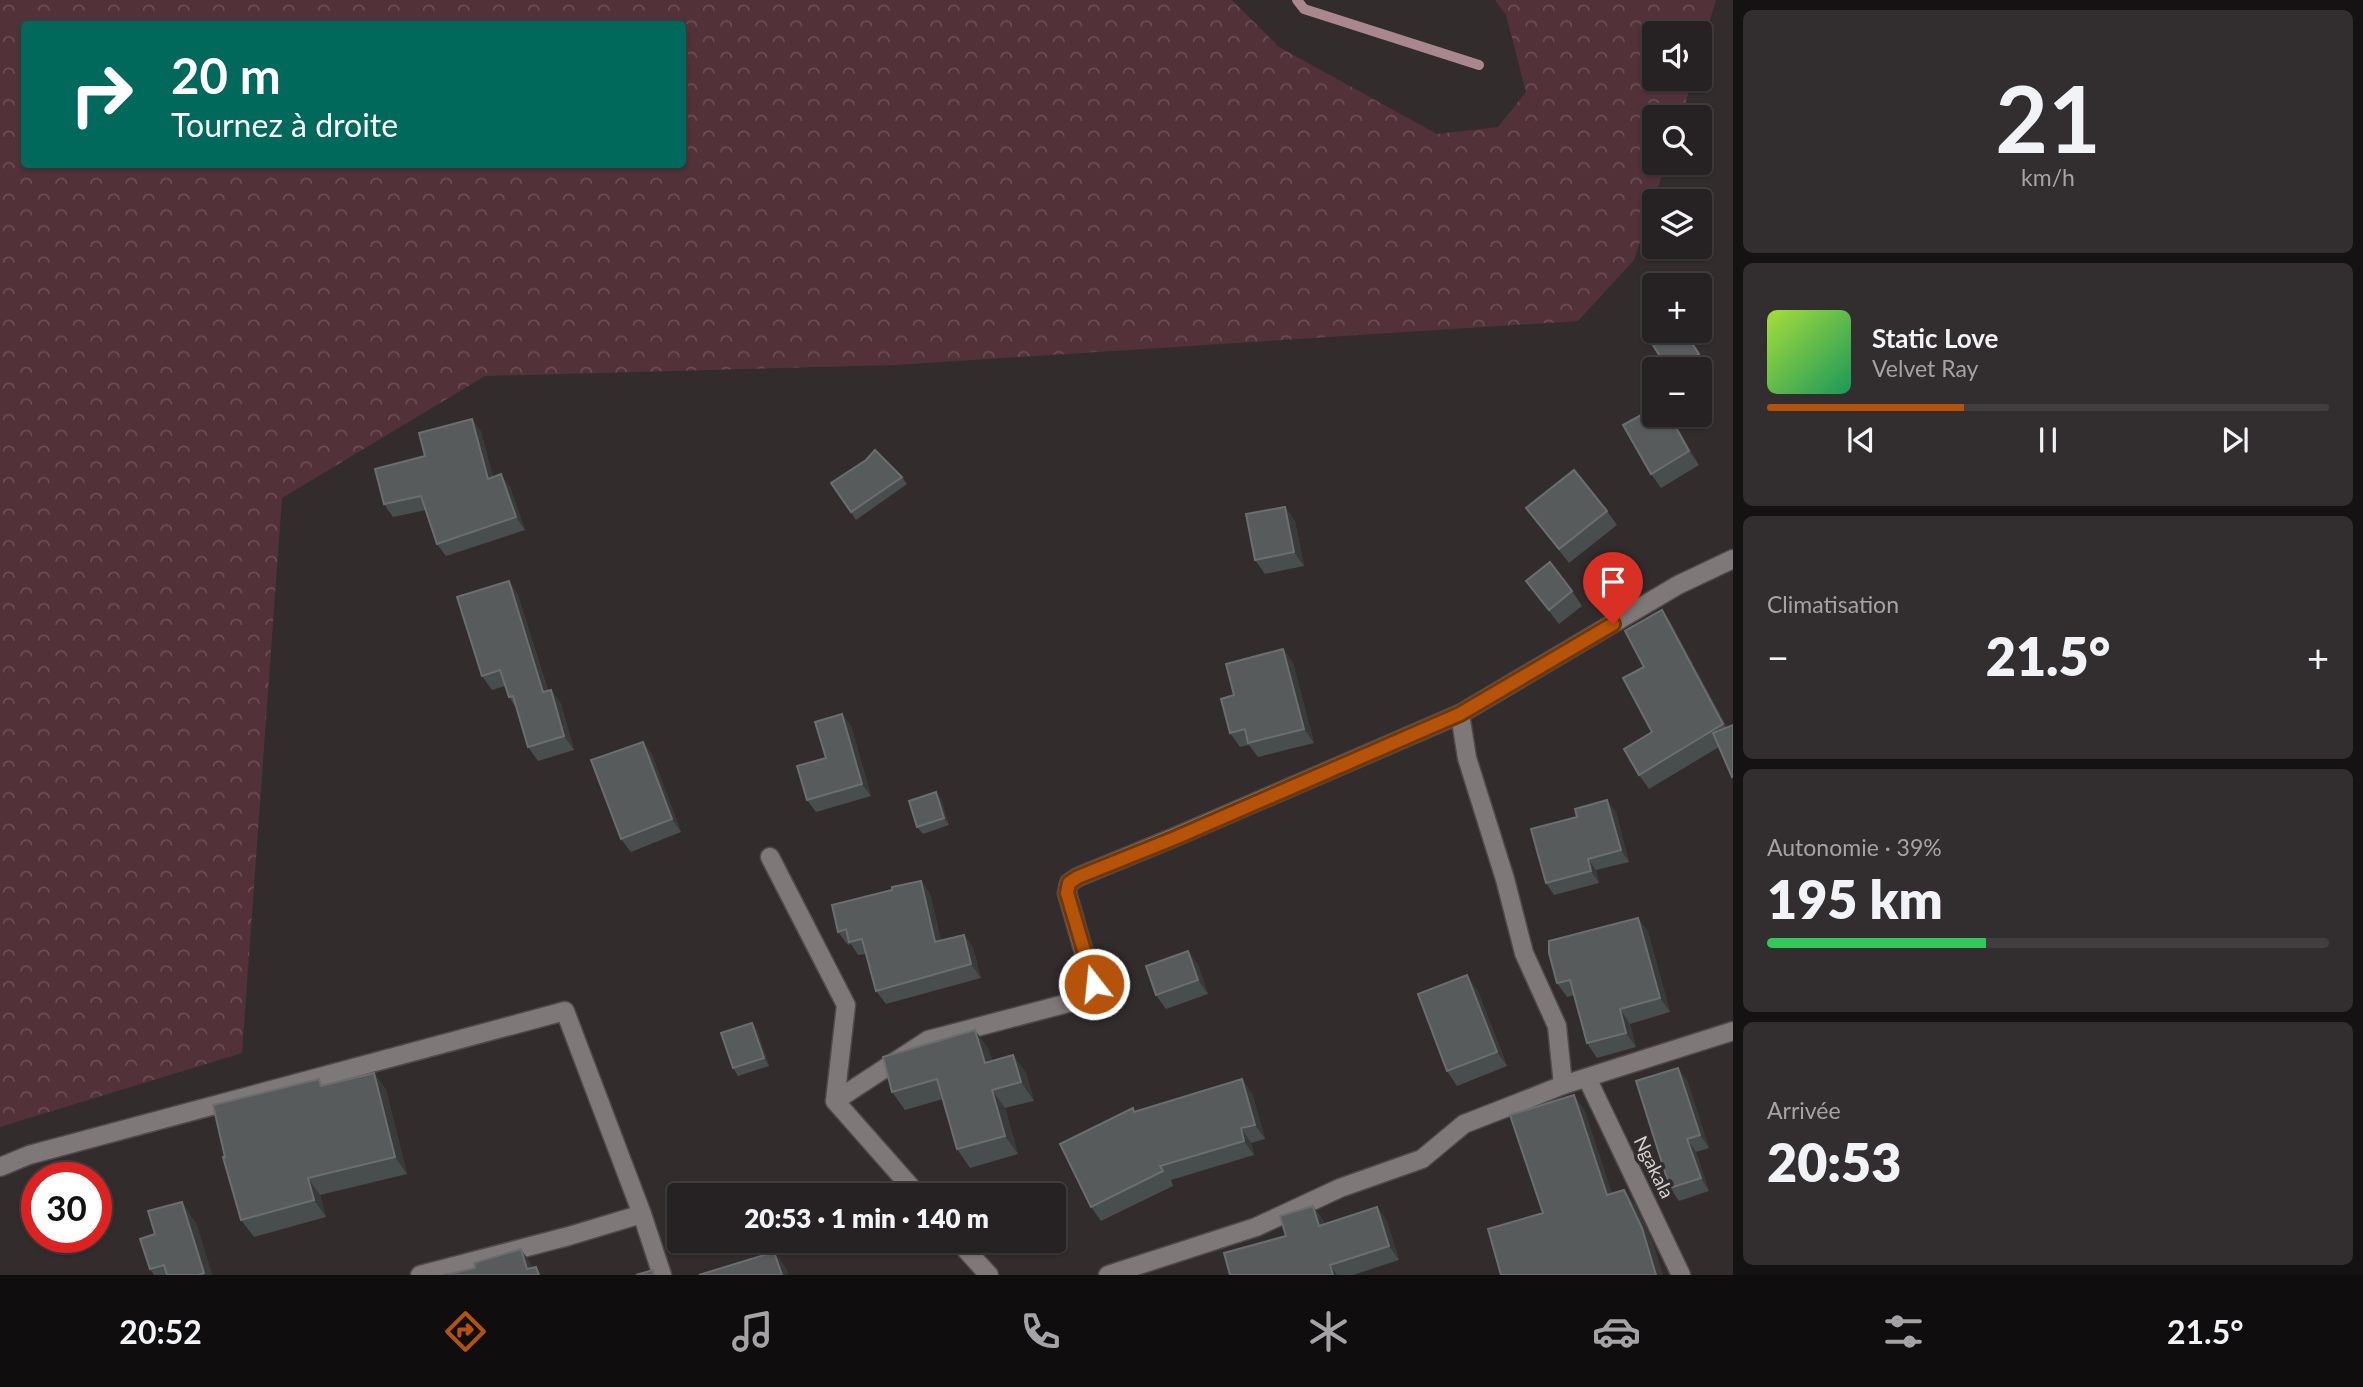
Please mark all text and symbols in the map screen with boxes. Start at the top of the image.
map controls [1642,21,1712,427]
button: sound [1642,21,1712,91]
text: 20 m [171,46,281,104]
icon: right [56,49,147,140]
text: 21 [1995,63,2101,172]
text: Tournez à droite [171,105,398,144]
button: search [1642,105,1712,175]
text: km/h [2021,163,2075,191]
button: layers [1642,189,1712,259]
button: + [1642,273,1712,343]
text: Static Love [1872,322,1999,354]
text: Velvet Ray [1872,354,1978,382]
button: − [1642,357,1712,427]
icon: previous [1842,421,1880,459]
icon: pause [2029,421,2067,459]
icon: next [2216,421,2254,459]
pin [1583,552,1643,624]
icon: arrive [1594,563,1632,601]
text: Climatisation [1767,590,1899,618]
text: 21.5° [1986,625,2110,687]
text: − [1767,634,1789,680]
text: + [2307,634,2329,680]
text: Autonomie · 39% [1767,833,1942,861]
text: 195 km [1767,868,1943,930]
position arrow [1057,947,1131,1021]
text: Arrivée [1767,1096,1841,1124]
text: 20:53 [1767,1131,1901,1193]
street label: Ngakala [1630,1132,1679,1202]
speed limit sign: 30 [21,1162,112,1253]
text: 20:53 · 1 min · 140 m [744,1202,989,1234]
icon: directions [441,1307,490,1356]
icon: music [728,1307,777,1356]
icon: phone [1016,1307,1065,1356]
icon: climate [1304,1307,1353,1356]
icon: car [1592,1307,1641,1356]
icon: filters [1879,1307,1928,1356]
text: 20:52 [119,1312,202,1351]
text: 21.5° [2167,1312,2244,1351]

